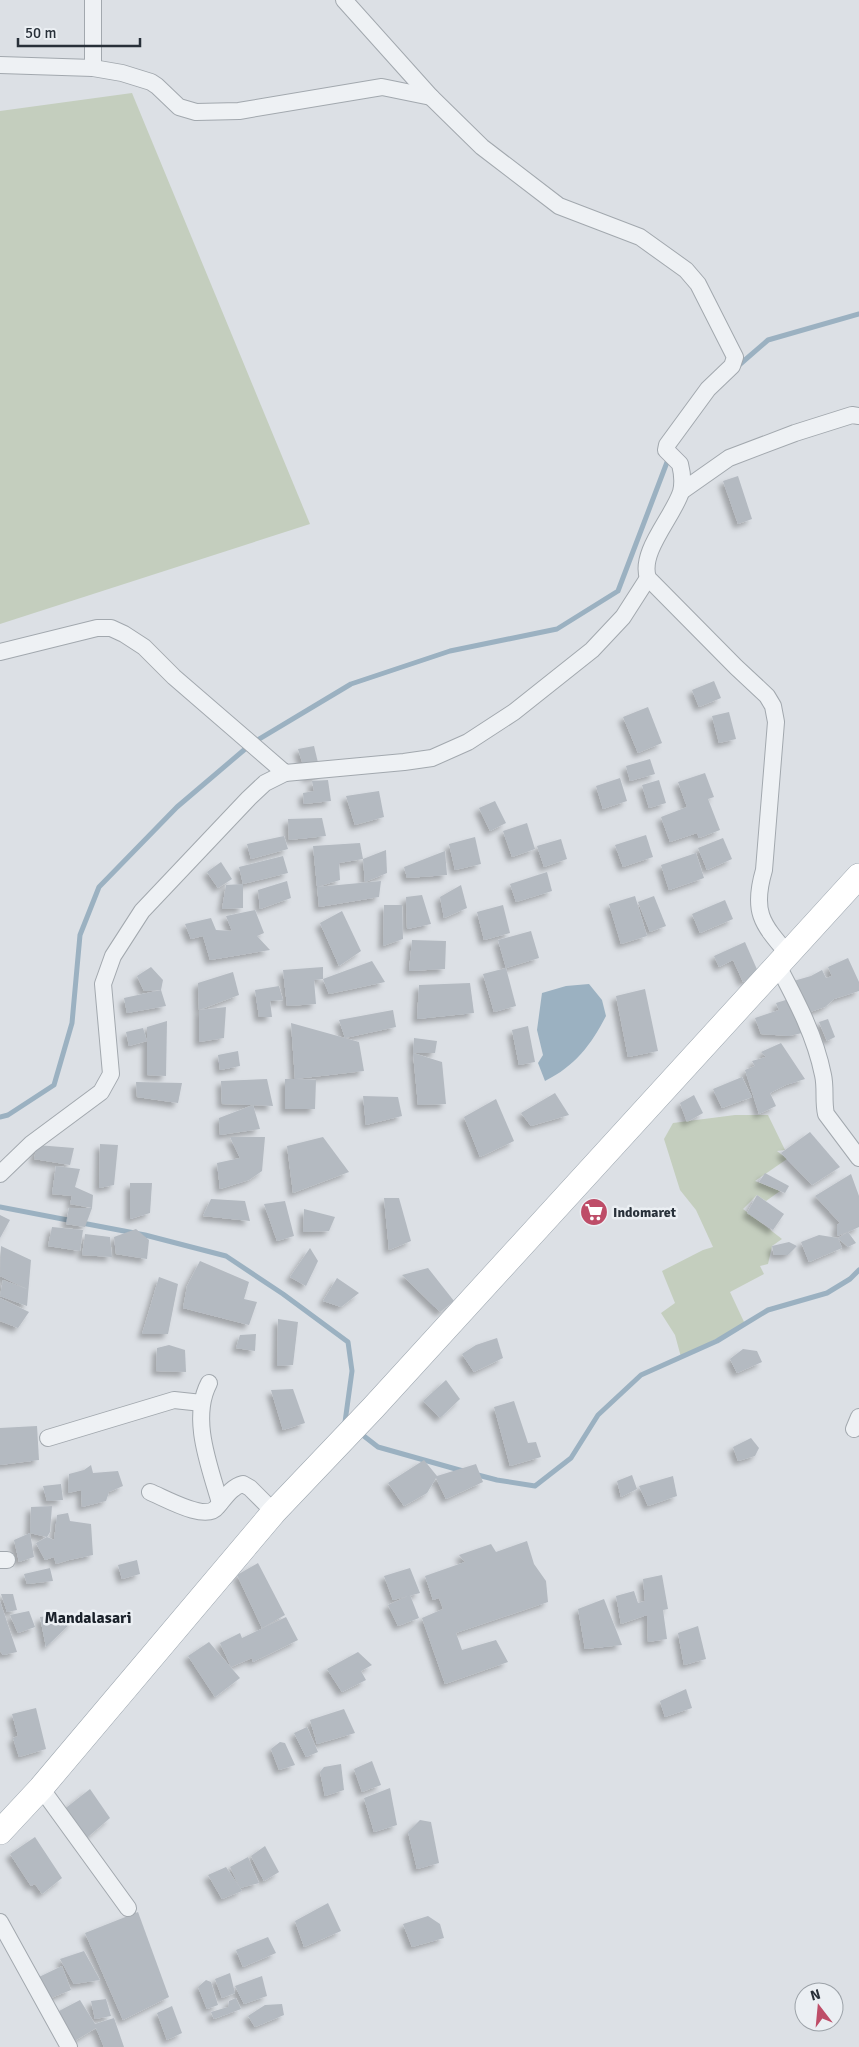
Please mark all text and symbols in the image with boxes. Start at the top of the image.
scale bar [18,15,140,47]
text: 50 m [25,24,56,42]
supermarket icon: Indomaret [579,1197,609,1227]
place label: Indomaret [613,1204,677,1221]
district label: Mandalasari [44,1608,132,1628]
north arrow [794,1982,844,2032]
text: N [809,1985,823,2004]

